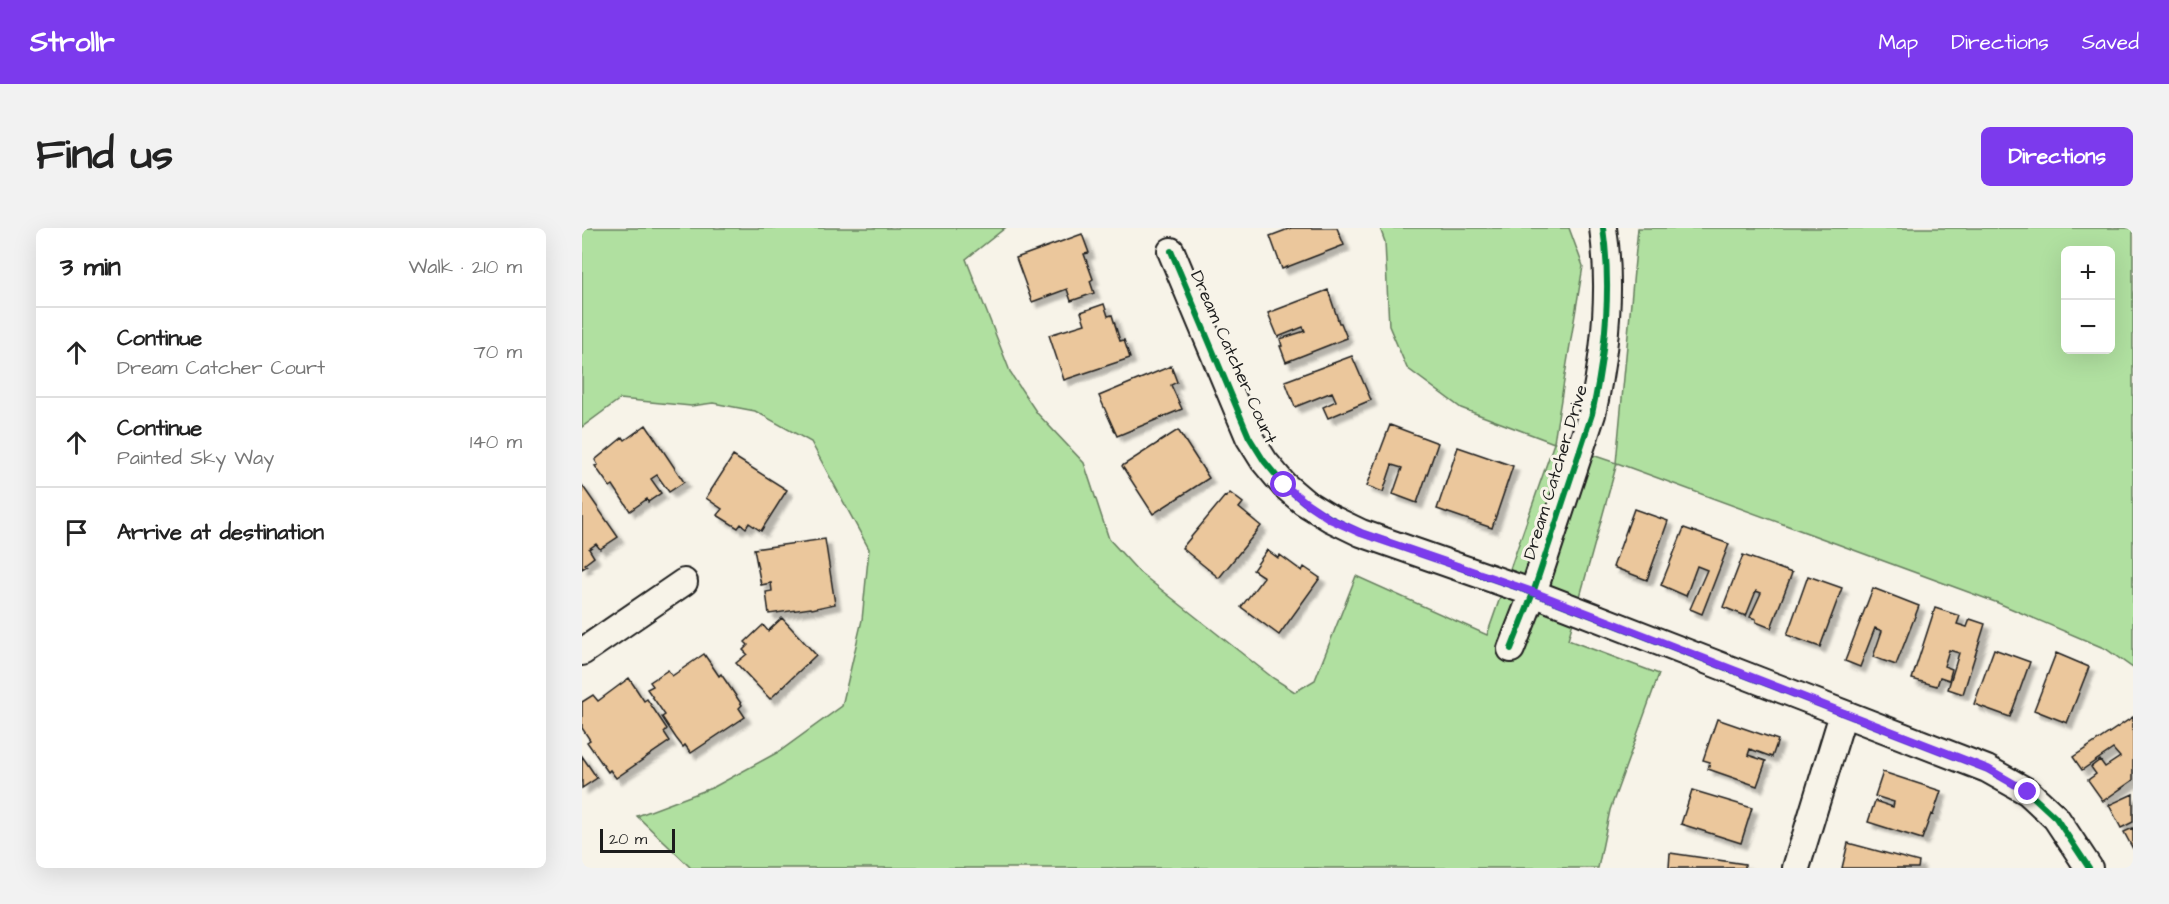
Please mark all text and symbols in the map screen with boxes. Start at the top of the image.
text: Strollr [30,23,115,62]
text: Map [1878,28,1918,57]
text: Directions [1951,28,2049,57]
text: Saved [2082,28,2139,57]
text: Find us [36,127,173,185]
button: Directions [1981,127,2133,186]
map controls [2061,246,2115,354]
button: + [2061,246,2115,300]
text: 3 min [60,249,121,285]
text: Walk · 210 m [409,253,522,281]
street label: Dream Catcher Court [1184,267,1283,448]
button: − [2061,300,2115,354]
text: Continue [117,323,202,354]
icon: ahead [60,336,93,369]
text: 70 m [474,338,522,366]
text: Dream Catcher Court [117,354,325,382]
street label: Dream Catcher Drive [1517,381,1594,563]
text: Continue [117,413,202,444]
icon: ahead [60,426,93,459]
text: 140 m [470,428,522,456]
text: Painted Sky Way [117,444,274,472]
route start [1270,471,1296,497]
icon: arrive [60,516,93,549]
text: Arrive at destination [117,517,324,548]
route end [2014,778,2040,804]
scale bar [600,826,675,854]
text: 20 m [609,828,647,850]

